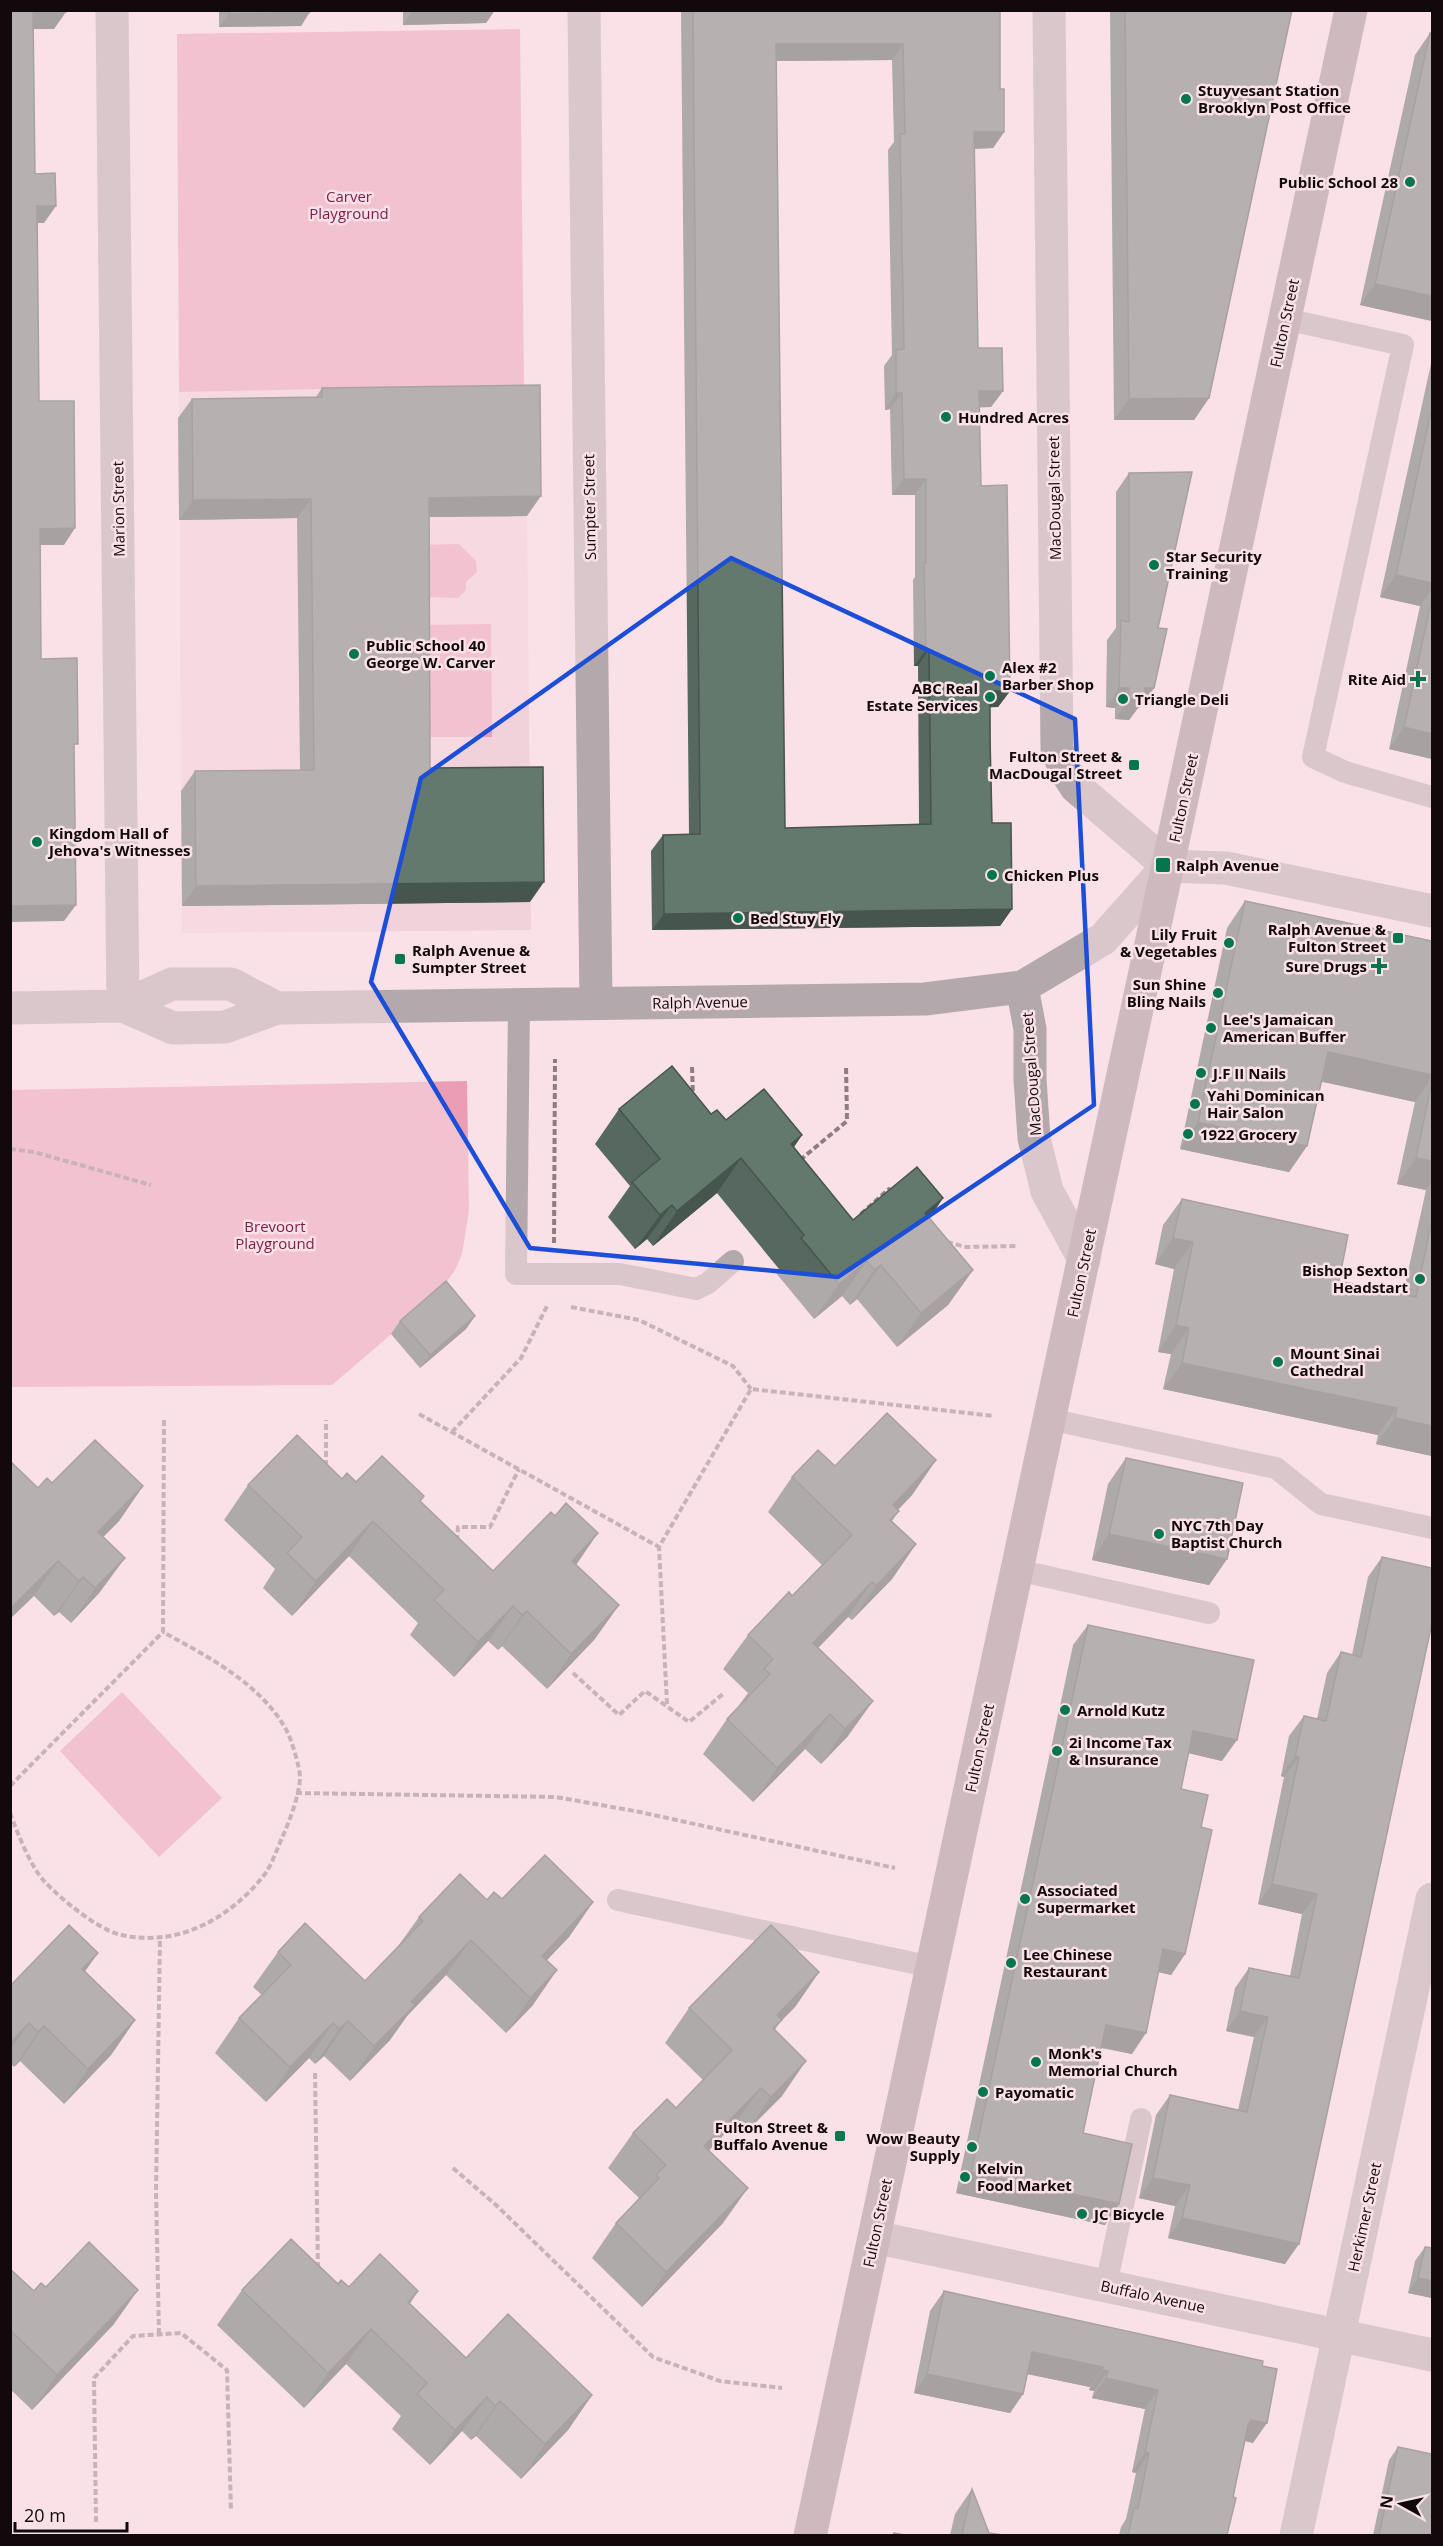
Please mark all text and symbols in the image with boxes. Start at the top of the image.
place label: Stuyvesant Station Brooklyn Post Office [1198,80,1351,117]
marker: Stuyvesant Station Brooklyn Post Office [1179,92,1193,106]
place label: Public School 28 [1278,172,1398,192]
marker: Public School 28 [1403,175,1417,189]
park label: Carver Playground [309,186,389,223]
street label: Fulton Street [1265,277,1303,369]
place label: Hundred Acres [958,407,1069,427]
marker: Hundred Acres [939,410,953,424]
street label: MacDougal Street [1043,436,1065,560]
street label: Sumpter Street [578,454,600,560]
street label: Marion Street [107,461,129,557]
place label: Star Security Training [1166,546,1262,583]
marker: Star Security Training [1147,558,1161,572]
place label: Public School 40 George W. Carver [366,635,496,672]
marker: Public School 40 George W. Carver [347,647,361,661]
place label: Alex #2 Barber Shop [1002,657,1094,694]
marker: Alex #2 Barber Shop [983,669,997,683]
place label: Rite Aid [1348,669,1406,689]
marker: Rite Aid [1411,672,1425,686]
place label: ABC Real Estate Services [866,678,978,715]
place label: Triangle Deli [1135,689,1229,709]
marker: ABC Real Estate Services [983,690,997,704]
marker: Triangle Deli [1116,692,1130,706]
place label: Fulton Street & MacDougal Street [989,746,1123,783]
street label: Fulton Street [1164,752,1202,844]
marker: Fulton Street & MacDougal Street [1127,758,1141,772]
place label: Kingdom Hall of Jehova's Witnesses [47,823,190,860]
marker: Kingdom Hall of Jehova's Witnesses [30,835,44,849]
place label: Ralph Avenue [1176,855,1279,875]
marker: Ralph Avenue [1154,856,1172,874]
place label: Chicken Plus [1004,865,1099,885]
marker: Chicken Plus [985,868,999,882]
place label: Bed Stuy Fly [750,908,841,928]
marker: Bed Stuy Fly [731,911,745,925]
place label: Ralph Avenue & Fulton Street [1268,919,1387,956]
place label: Lily Fruit & Vegetables [1120,924,1217,961]
marker: Ralph Avenue & Fulton Street [1391,931,1405,945]
marker: Lily Fruit & Vegetables [1222,936,1236,950]
place label: Ralph Avenue & Sumpter Street [412,940,531,977]
marker: Ralph Avenue & Sumpter Street [393,952,407,966]
place label: Sure Drugs [1286,956,1367,976]
marker: Sure Drugs [1372,959,1386,973]
place label: Sun Shine Bling Nails [1127,974,1206,1011]
marker: Sun Shine Bling Nails [1211,986,1225,1000]
street label: Ralph Avenue [652,991,748,1013]
place label: Lee's Jamaican American Buffer [1223,1009,1346,1046]
street label: MacDougal Street [1017,1011,1045,1137]
marker: Lee's Jamaican American Buffer [1204,1021,1218,1035]
place label: J.F II Nails [1211,1063,1286,1083]
marker: J.F II Nails [1194,1066,1208,1080]
place label: Yahi Dominican Hair Salon [1207,1085,1325,1122]
marker: Yahi Dominican Hair Salon [1188,1097,1202,1111]
place label: 1922 Grocery [1200,1124,1298,1144]
marker: 1922 Grocery [1181,1127,1195,1141]
park label: Brevoort Playground [235,1216,315,1253]
street label: Fulton Street [1062,1227,1100,1319]
place label: Bishop Sexton Headstart [1302,1260,1408,1297]
marker: Bishop Sexton Headstart [1413,1272,1427,1286]
place label: Mount Sinai Cathedral [1290,1343,1380,1380]
marker: Mount Sinai Cathedral [1271,1355,1285,1369]
place label: NYC 7th Day Baptist Church [1171,1515,1282,1552]
marker: NYC 7th Day Baptist Church [1152,1527,1166,1541]
place label: Arnold Kutz [1077,1700,1165,1720]
street label: Fulton Street [960,1702,998,1794]
marker: Arnold Kutz [1058,1703,1072,1717]
place label: 2i Income Tax & Insurance [1069,1732,1172,1769]
marker: 2i Income Tax & Insurance [1050,1744,1064,1758]
place label: Associated Supermarket [1037,1880,1136,1917]
marker: Associated Supermarket [1018,1892,1032,1906]
place label: Lee Chinese Restaurant [1023,1944,1112,1981]
marker: Lee Chinese Restaurant [1004,1956,1018,1970]
place label: Monk's Memorial Church [1048,2043,1178,2080]
marker: Monk's Memorial Church [1029,2055,1043,2069]
place label: Payomatic [995,2082,1074,2102]
marker: Payomatic [976,2085,990,2099]
place label: Fulton Street & Buffalo Avenue [713,2117,829,2154]
place label: Wow Beauty Supply [867,2128,960,2165]
marker: Fulton Street & Buffalo Avenue [833,2129,847,2143]
marker: Wow Beauty Supply [965,2140,979,2154]
place label: Kelvin Food Market [977,2158,1072,2195]
street label: Herkimer Street [1343,2160,1385,2274]
marker: Kelvin Food Market [958,2170,972,2184]
street label: Fulton Street [858,2177,896,2269]
place label: JC Bicycle [1092,2204,1165,2224]
marker: JC Bicycle [1075,2207,1089,2221]
street label: Buffalo Avenue [1099,2275,1207,2317]
north arrow [1371,2474,1431,2534]
text: N [1374,2494,1398,2510]
scale bar [15,2495,128,2533]
text: 20 m [24,2503,66,2527]

